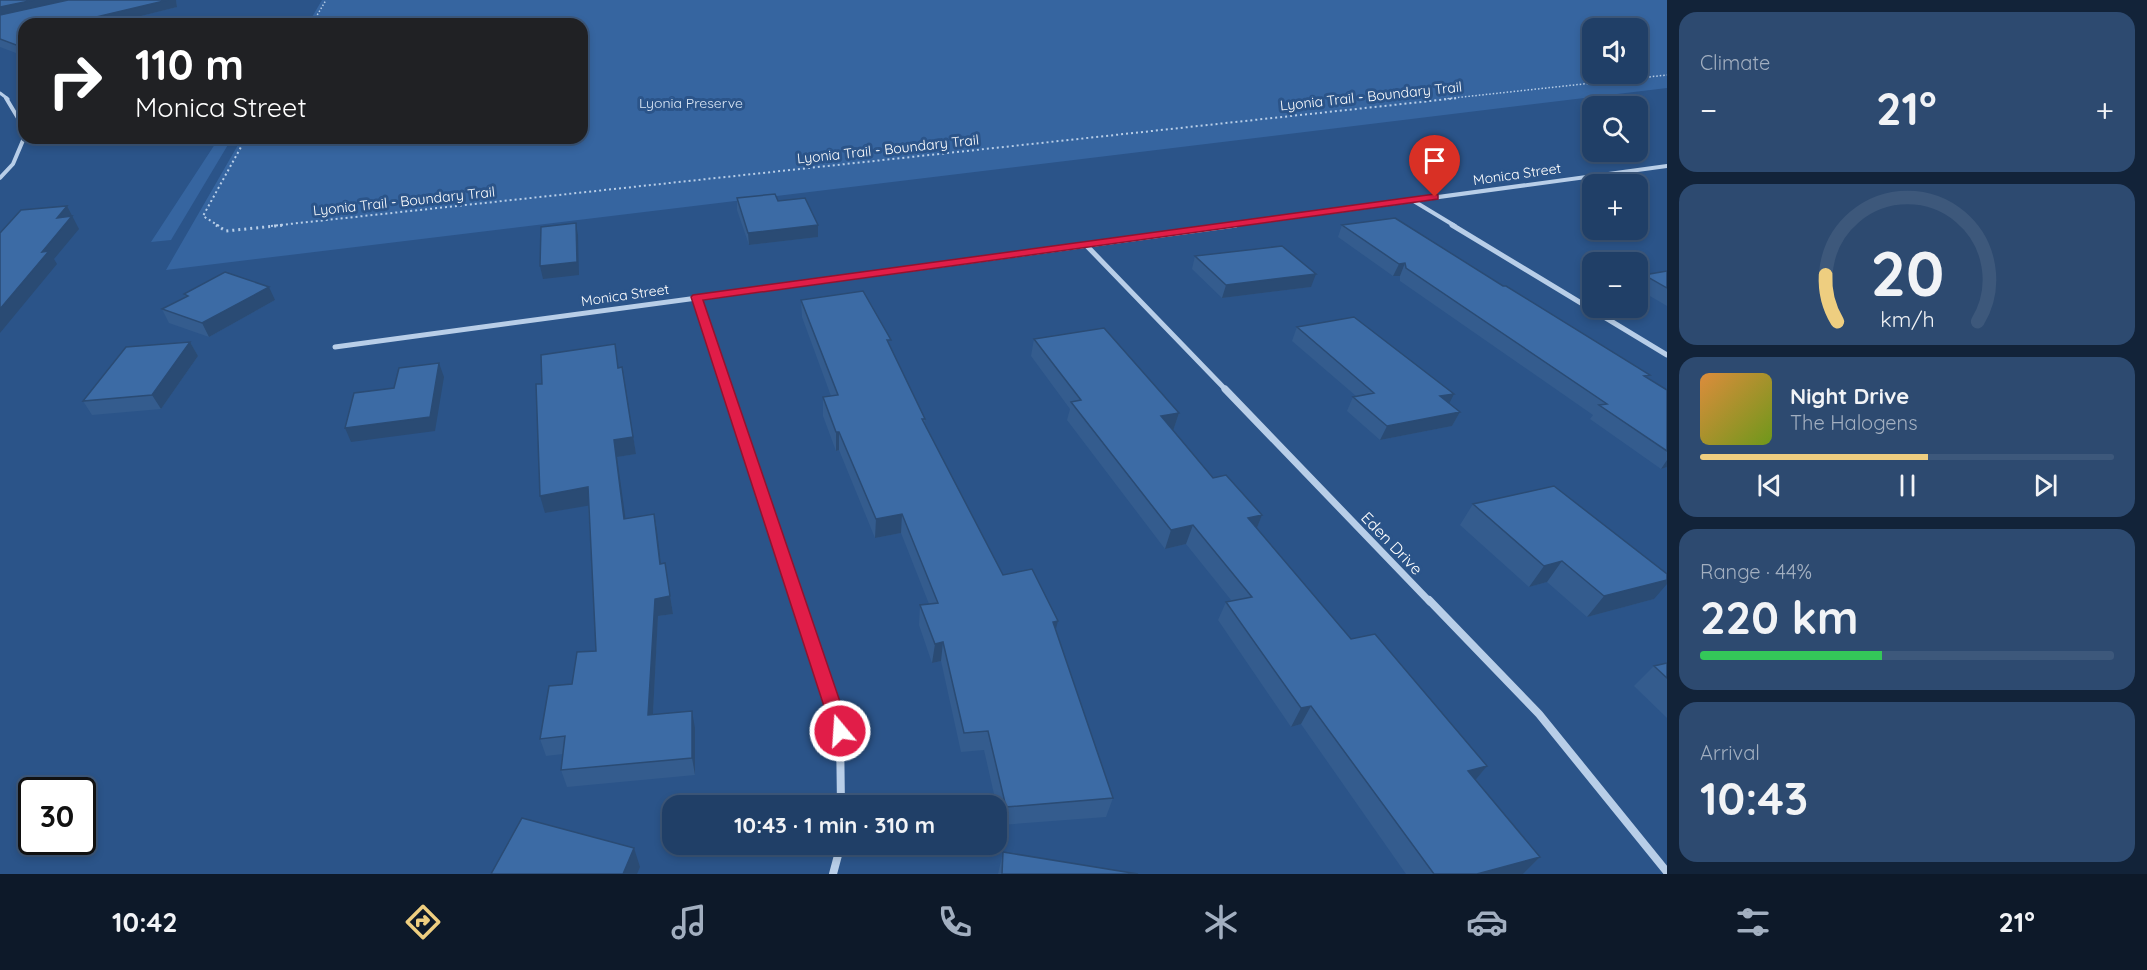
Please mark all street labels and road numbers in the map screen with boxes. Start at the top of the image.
street label: Lyonia Trail - Boundary Trail [1279,77,1463,115]
street label: Lyonia Trail - Boundary Trail [796,130,980,168]
street label: Monica Street [1472,159,1563,189]
street label: Lyonia Trail - Boundary Trail [312,182,496,220]
street label: Monica Street [580,280,671,310]
street label: Eden Drive [1357,507,1427,579]

